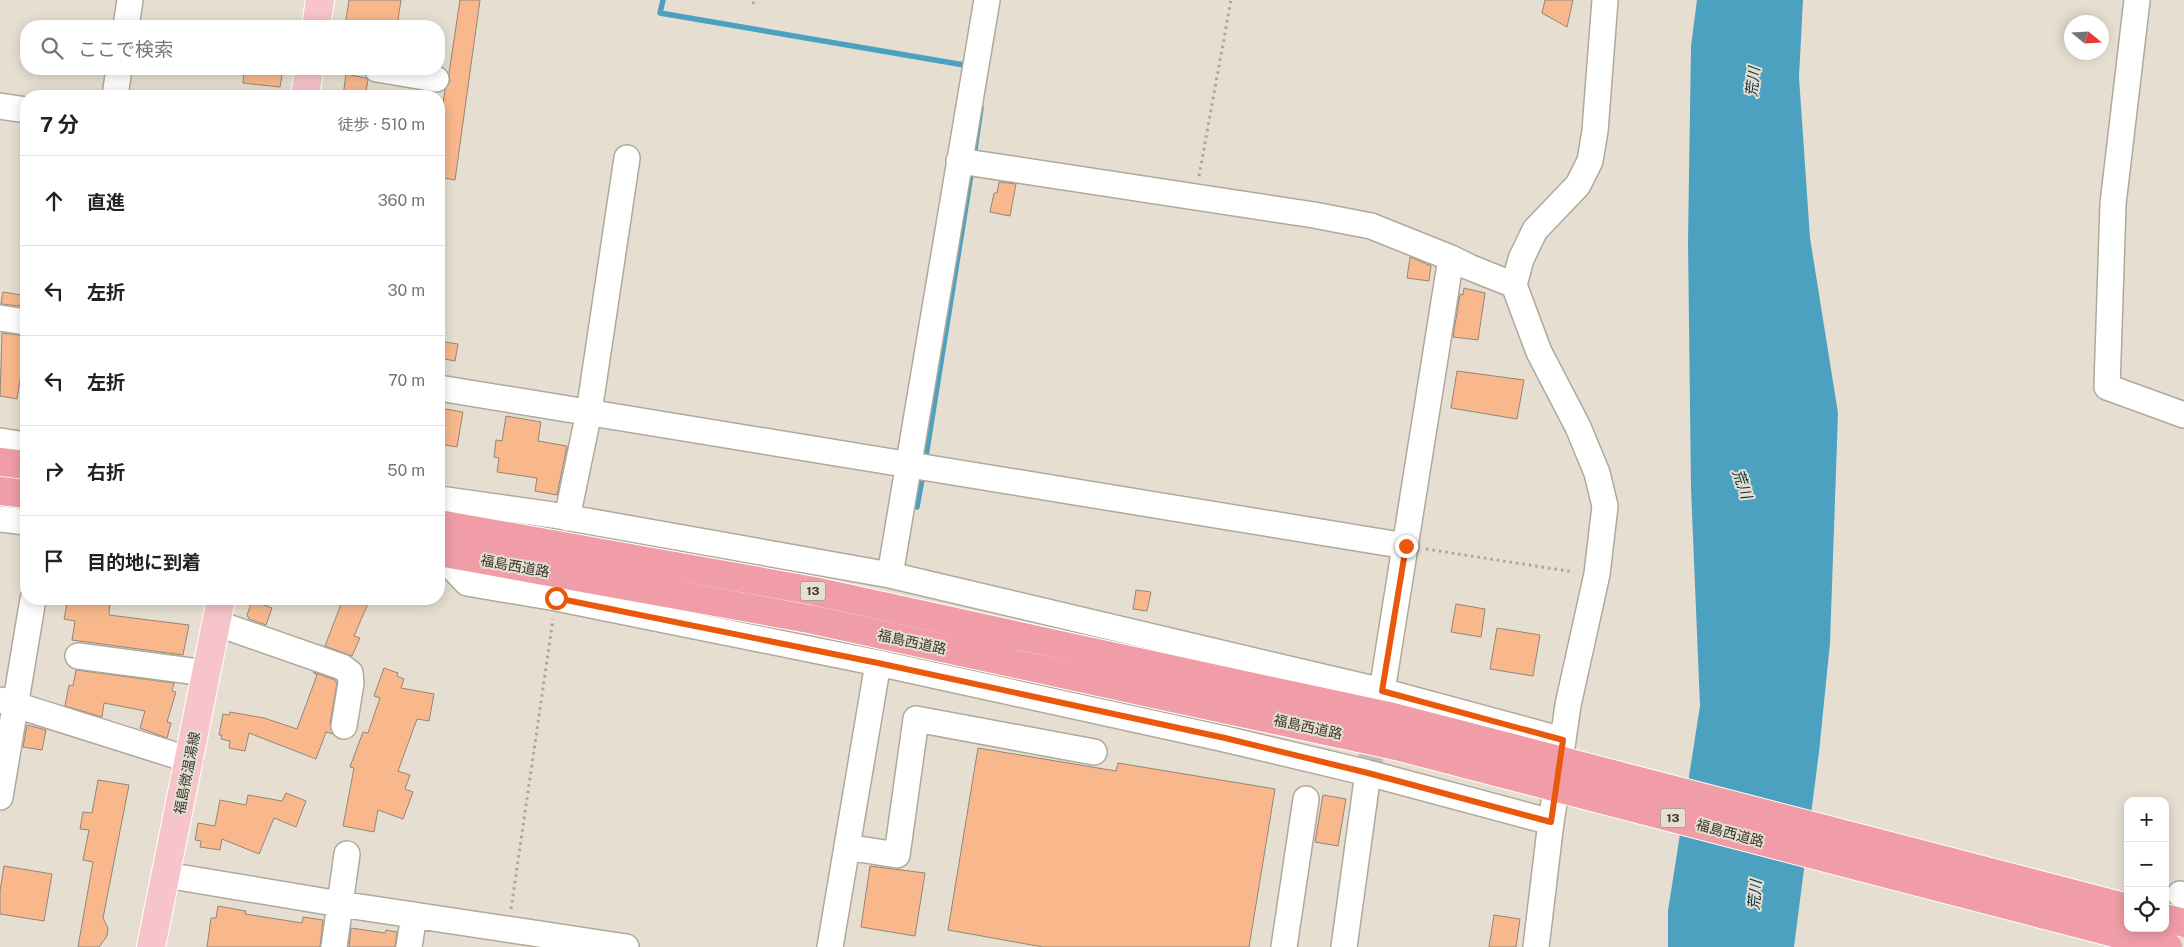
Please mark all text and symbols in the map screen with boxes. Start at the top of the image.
north arrow [2064,15,2109,60]
search box [20,20,445,75]
icon: search [38,34,66,62]
text: ここで検索 [78,38,173,60]
water label: 荒川 [1742,64,1763,98]
text: 7 分 [40,112,79,137]
text: 徒歩 · 510 m [337,115,425,134]
icon: ahead [40,187,68,215]
text: 直進 [87,191,125,213]
text: 360 m [378,191,425,210]
icon: left [40,277,68,305]
text: 左折 [87,281,125,303]
text: 30 m [388,281,425,300]
icon: left [40,367,68,395]
text: 左折 [87,371,125,393]
text: 70 m [388,371,425,390]
icon: right [40,457,68,485]
text: 右折 [87,461,125,483]
text: 50 m [387,461,425,480]
water label: 荒川 [1729,467,1756,503]
route end [1395,535,1418,558]
icon: arrive [40,547,68,575]
text: 目的地に到着 [87,551,201,573]
street label: 福島西道路 [479,552,551,580]
road number: 13 [800,582,826,600]
route start [545,587,568,610]
street label: 福島西道路 [876,627,948,657]
street label: 福島西道路 [1272,712,1344,742]
street label: 福島微温湯線 [171,730,203,816]
map controls [2124,797,2169,932]
button: + [2124,797,2169,842]
road number: 13 [1660,808,1686,828]
street label: 福島西道路 [1694,816,1766,850]
button: − [2124,842,2169,887]
water label: 荒川 [1745,877,1764,911]
button: locate [2124,887,2169,932]

